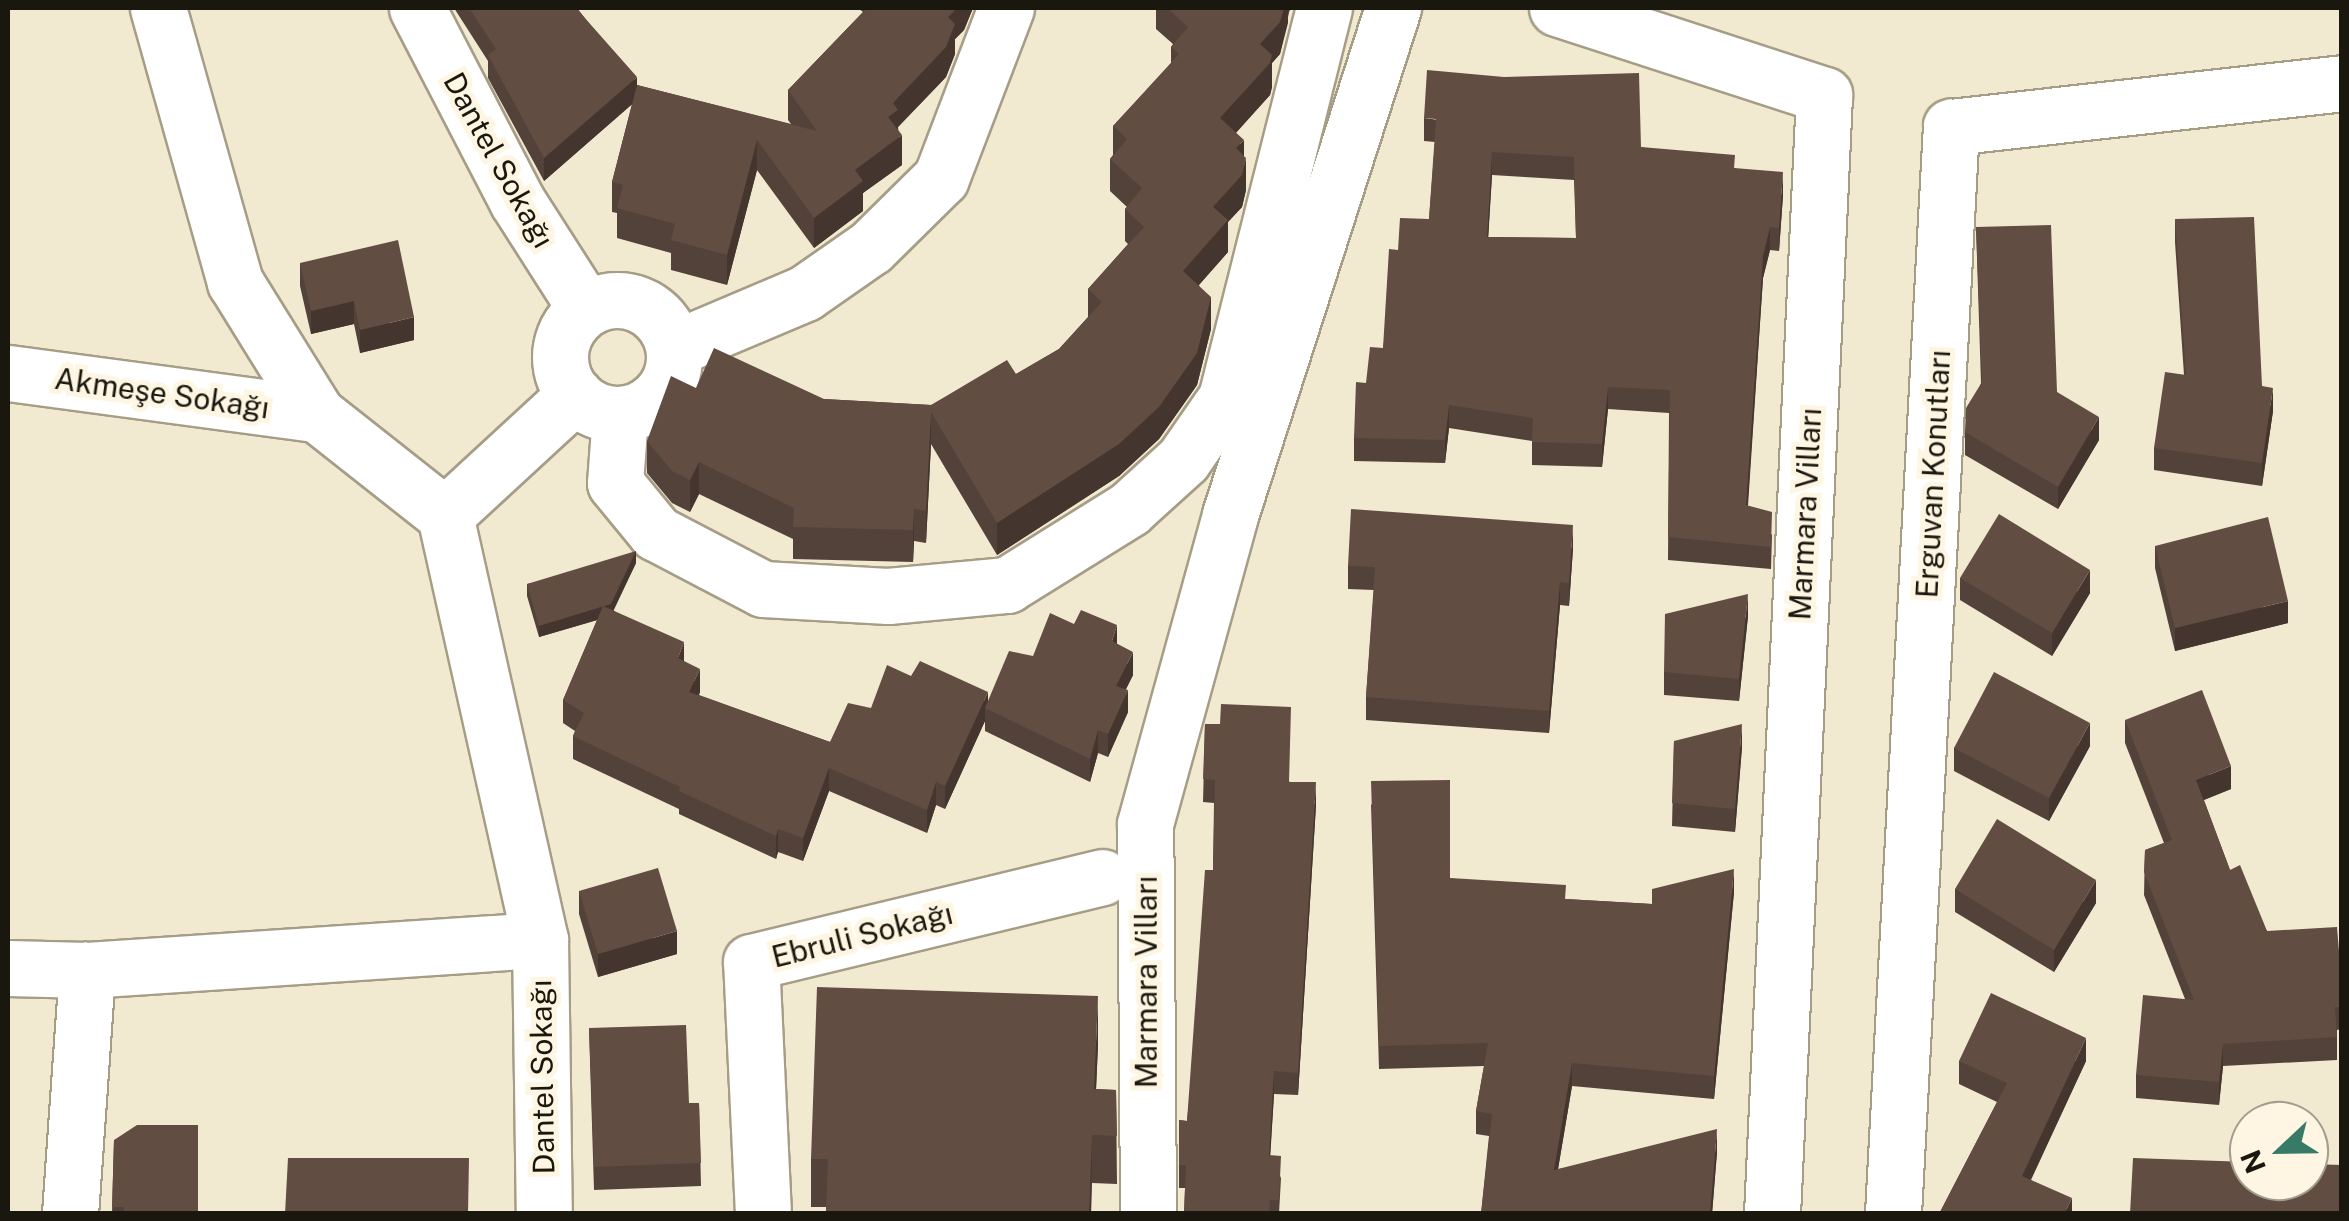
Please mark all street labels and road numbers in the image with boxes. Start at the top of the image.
street label: Dantel Sokağı [436,66,562,254]
street label: Erguvan Konutları [1909,349,1957,599]
street label: Akmeşe Sokağı [52,360,272,426]
street label: Marmara Vilları [1781,407,1829,621]
street label: Marmara Vilları [1128,875,1164,1089]
street label: Ebruli Sokağı [768,895,956,975]
street label: Dantel Sokağı [522,979,562,1175]

